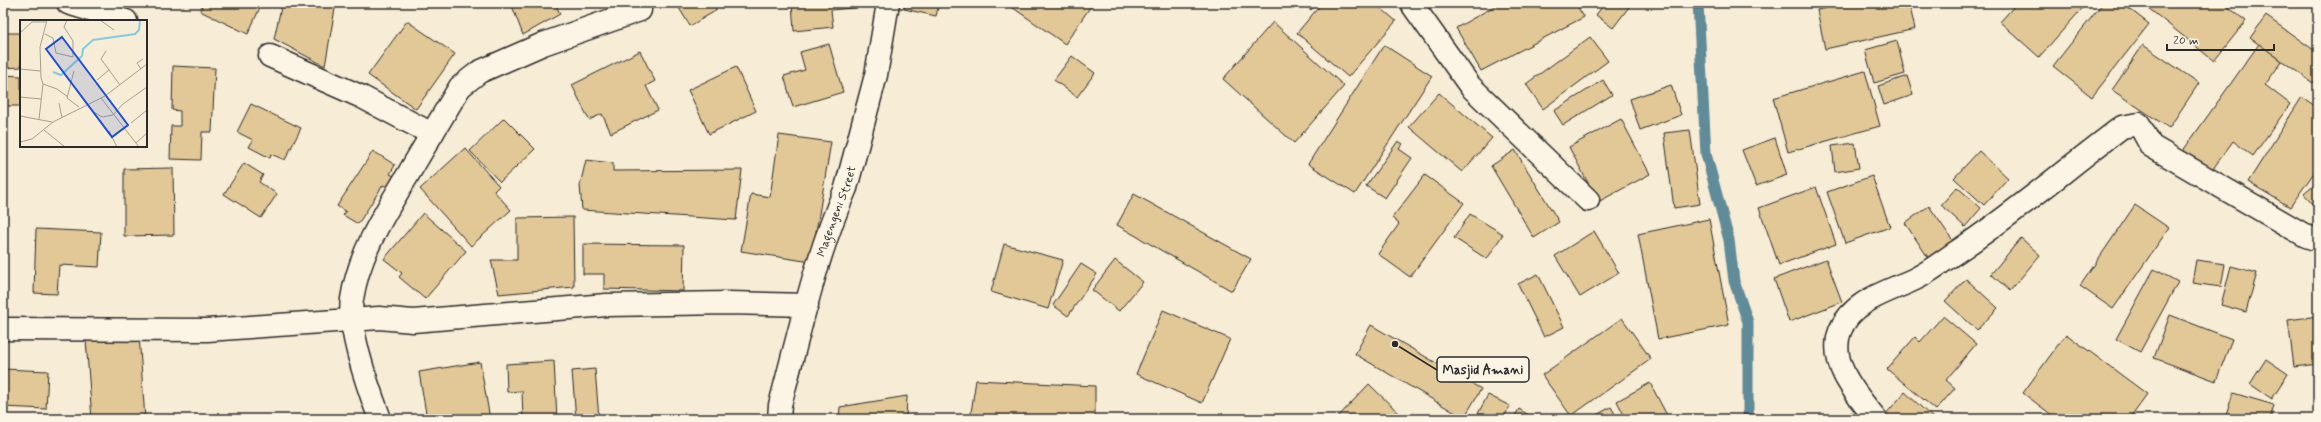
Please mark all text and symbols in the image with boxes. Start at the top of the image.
inset map [20,20,147,147]
scale bar [2167,26,2274,52]
text: 20 m [2173,33,2199,49]
street label: Magengeni Street [814,164,861,259]
callout: Masjid Amani [1437,357,1529,382]
text: Masjid Amani [1443,362,1523,380]

